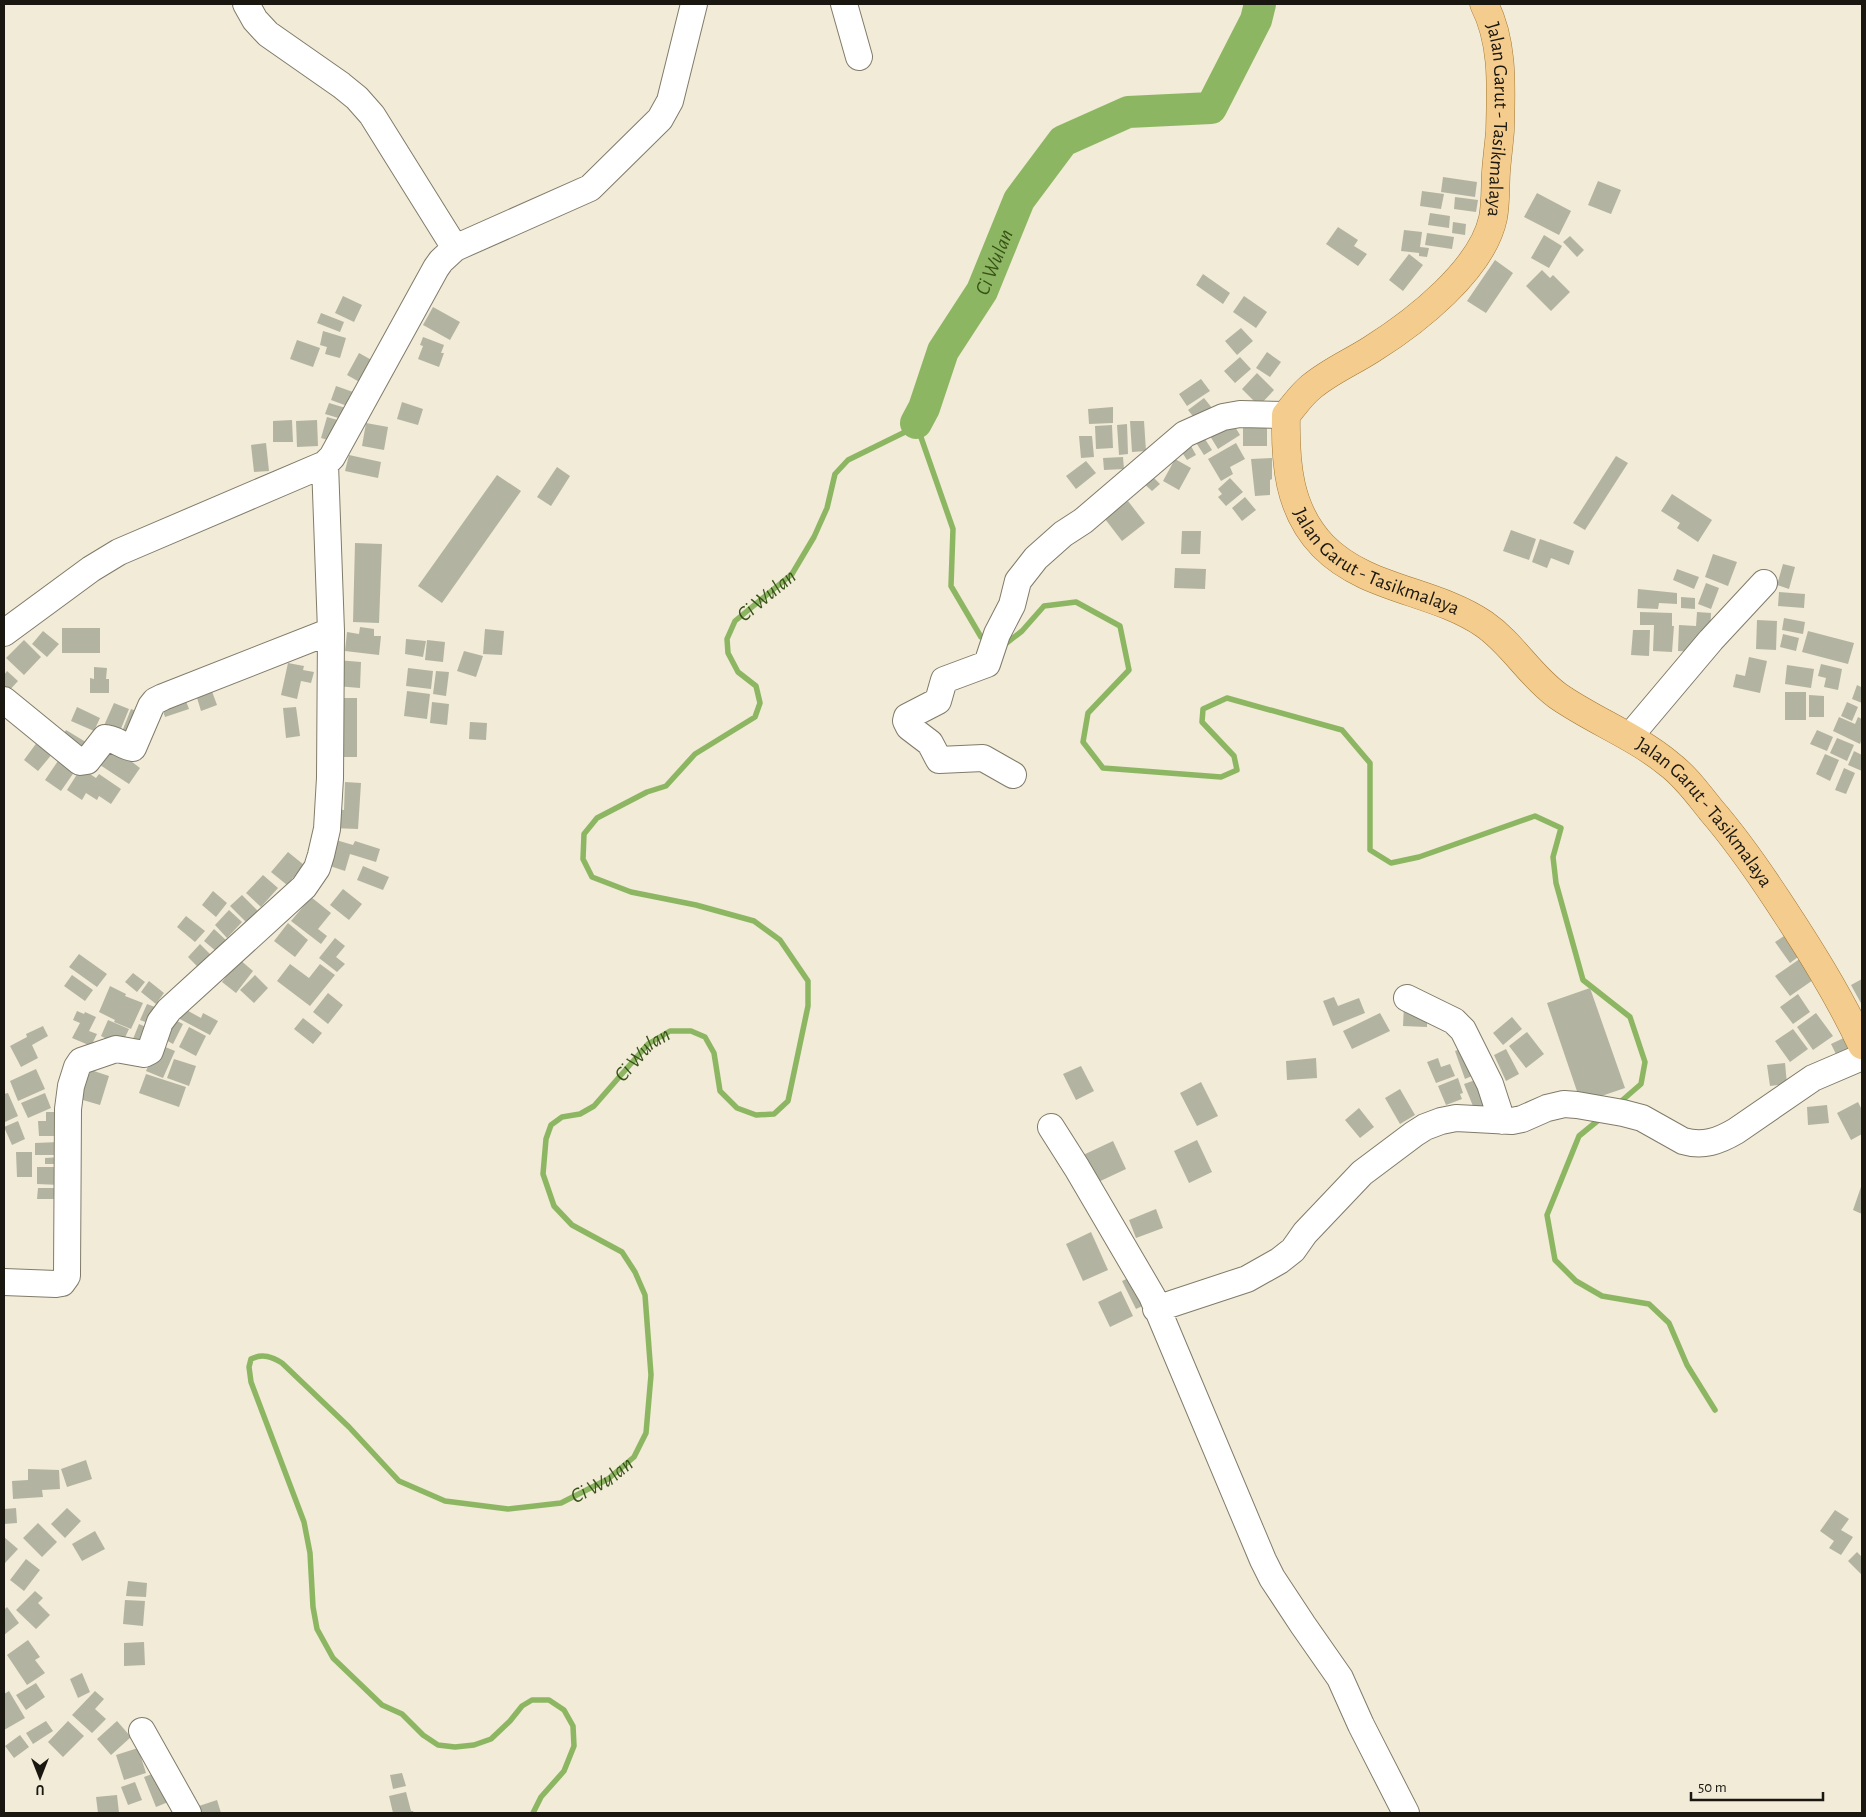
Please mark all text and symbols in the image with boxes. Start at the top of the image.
street label: Jalan Garut - Tasikmalaya [1482,20,1511,218]
water label: Ci Wulan [971,226,1017,298]
street label: Jalan Garut - Tasikmalaya [1290,505,1462,619]
water label: Ci Wulan [733,565,800,625]
street label: Jalan Garut - Tasikmalaya [1632,734,1776,891]
water label: Ci Wulan [610,1023,673,1085]
water label: Ci Wulan [567,1452,637,1507]
north arrow [15,1752,65,1802]
scale bar [1691,1770,1824,1802]
text: 50 m [1698,1780,1727,1795]
text: U [35,1782,44,1796]

